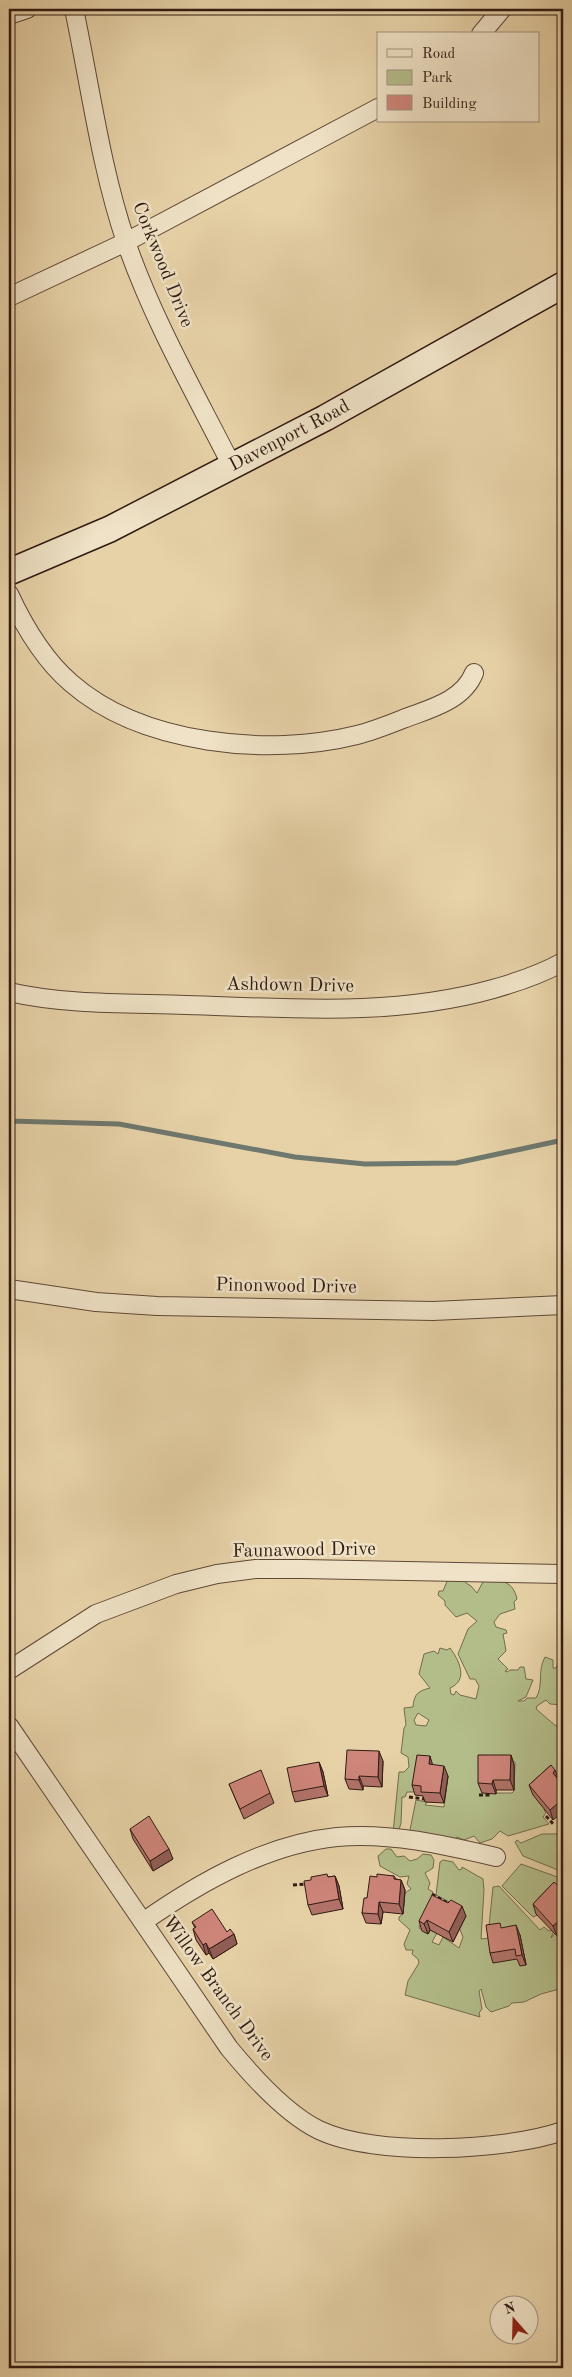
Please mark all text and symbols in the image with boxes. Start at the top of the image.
legend [377,32,540,122]
text: Road [422,47,456,62]
text: Park [422,71,453,86]
text: Building [422,97,477,112]
street label: Corkwood Drive [128,200,196,330]
street label: Davenport Road [226,397,353,475]
street label: Ashdown Drive [226,975,354,997]
street label: Pinonwood Drive [215,1276,357,1298]
street label: Faunawood Drive [232,1540,376,1562]
street label: Willow Branch Drive [158,1913,276,2065]
north arrow [490,2294,540,2344]
text: N [502,2300,518,2317]

